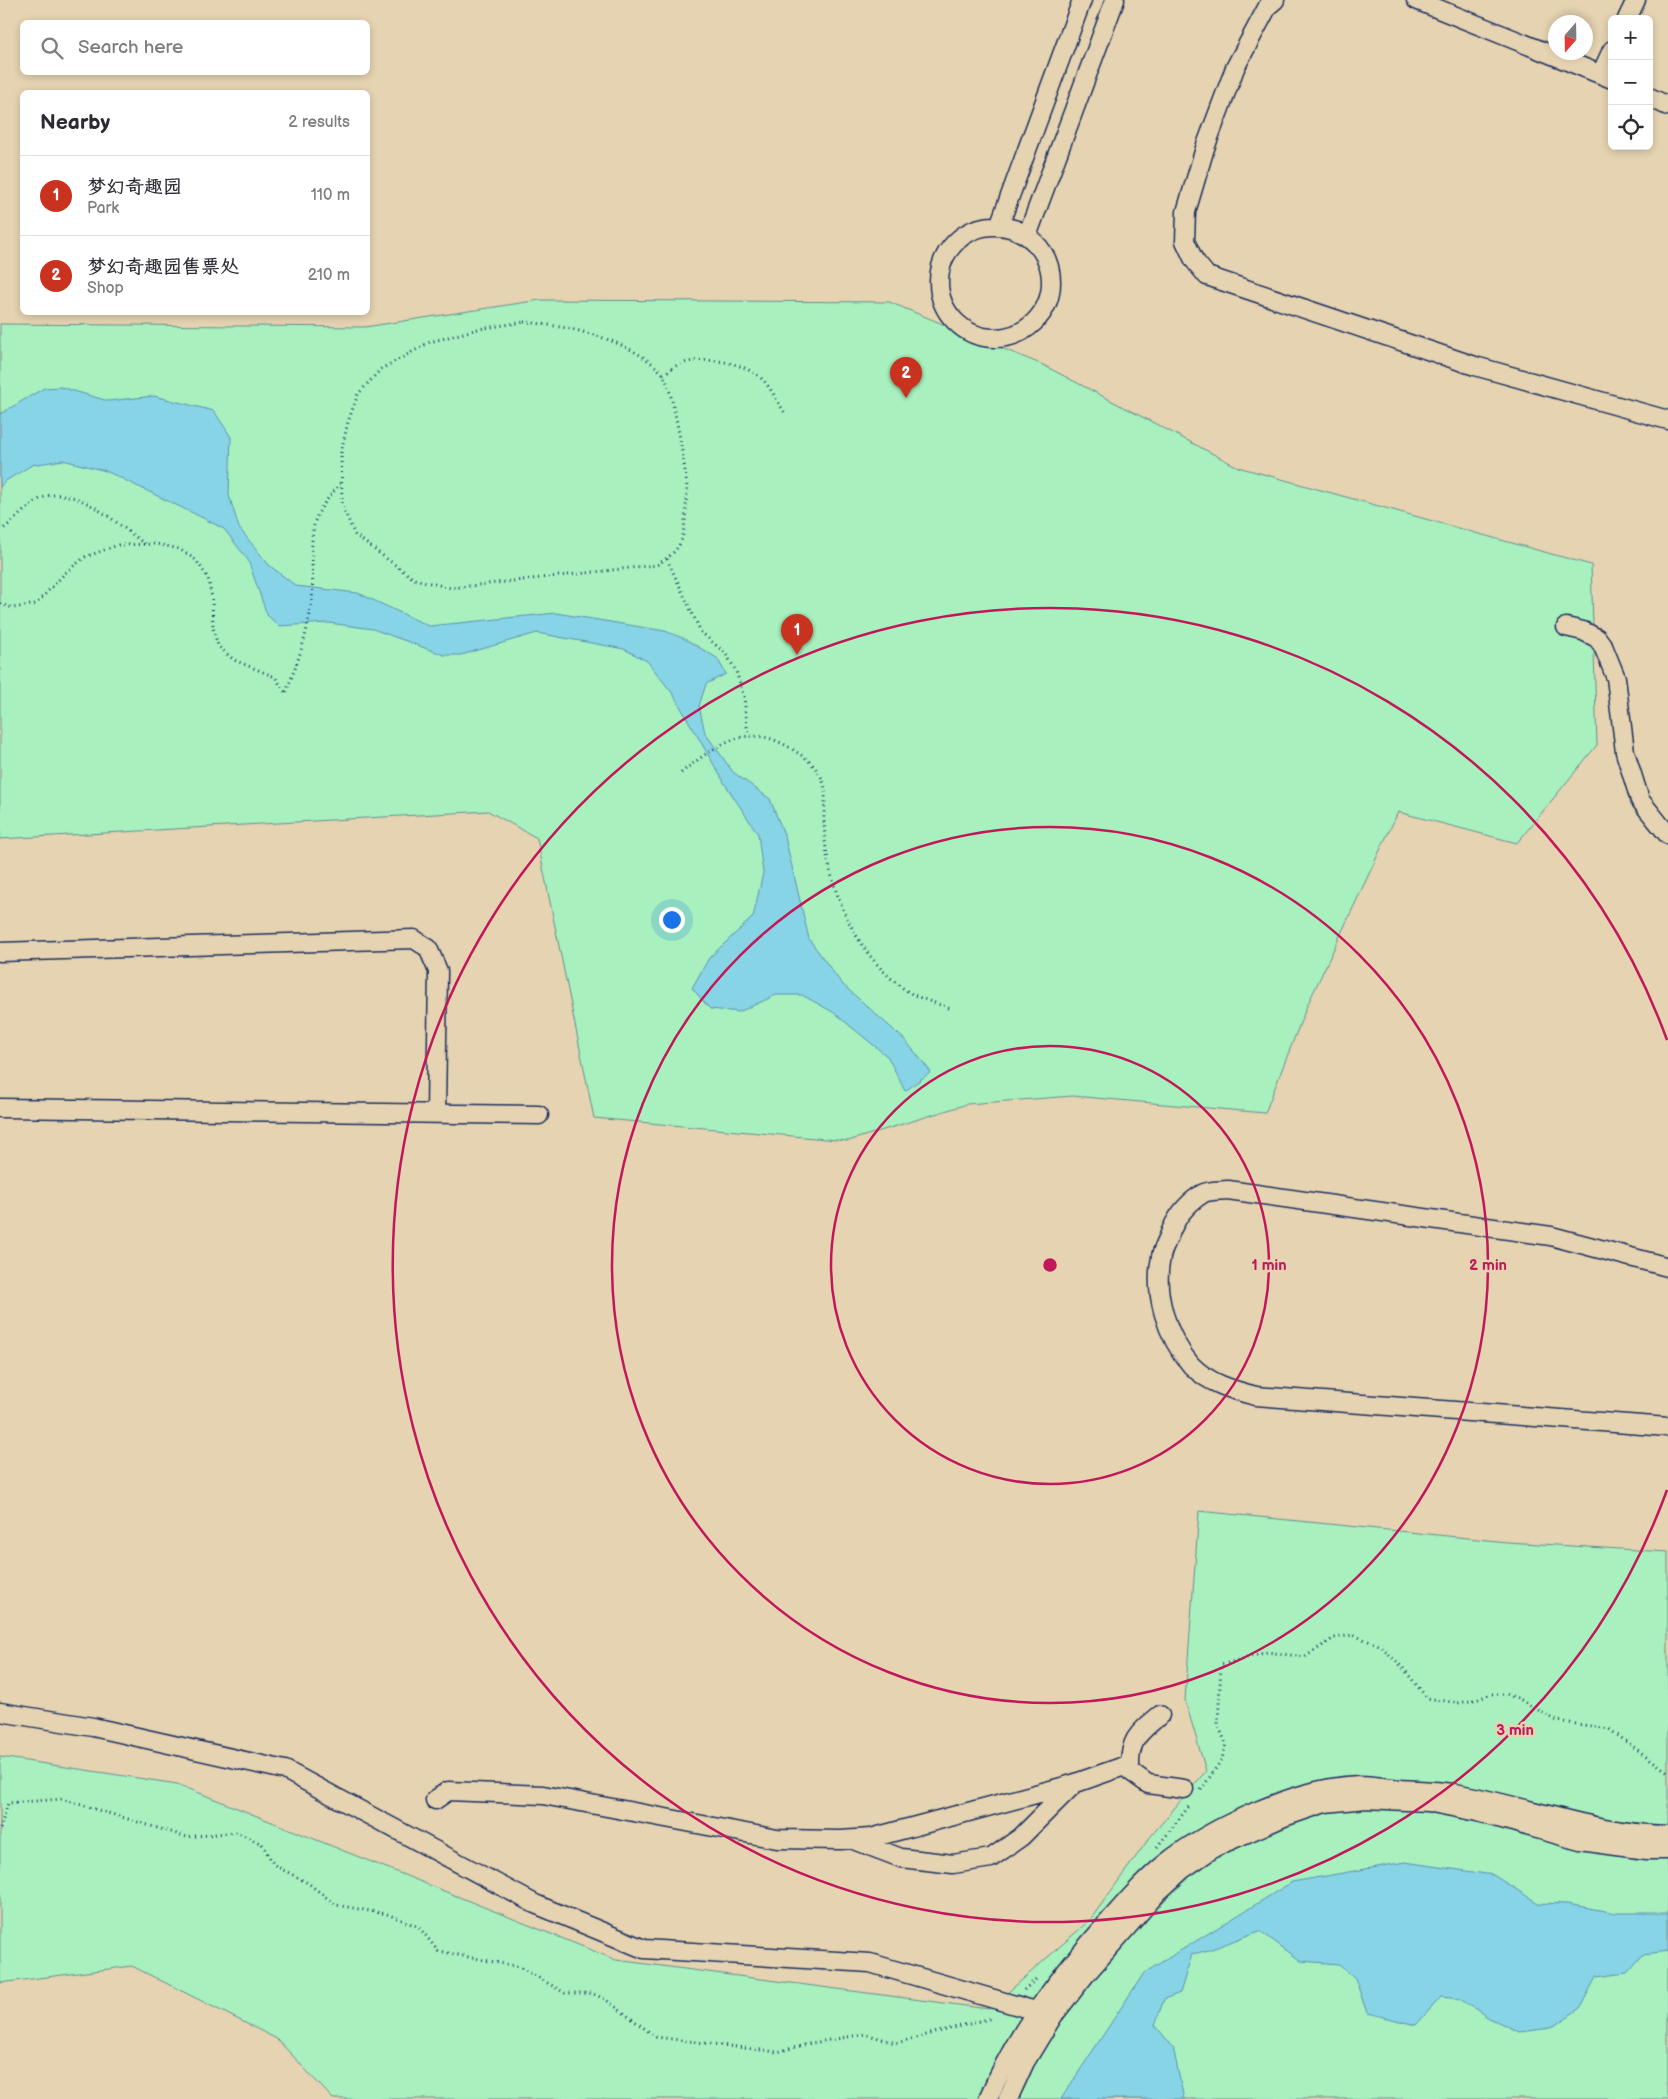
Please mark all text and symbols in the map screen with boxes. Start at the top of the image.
north arrow [1548,15,1593,60]
map controls [1608,15,1653,150]
button: + [1608,15,1653,60]
search box [20,20,370,75]
icon: search [38,34,66,62]
text: Search here [78,36,183,59]
button: − [1608,60,1653,105]
button: locate [1608,105,1653,150]
text: Nearby [40,110,110,135]
text: 2 results [288,113,350,132]
text: 梦幻奇趣园 [87,176,182,199]
text: 1 [53,186,59,205]
text: 110 m [311,186,350,205]
text: Park [87,199,119,218]
text: 梦幻奇趣园售票处 [87,256,239,279]
text: 2 [51,266,61,285]
text: 210 m [308,266,350,285]
text: Shop [87,279,124,298]
pin: 2 [890,357,922,398]
pin: 1 [781,614,813,655]
your location [659,907,685,933]
centre of rings [1041,1256,1059,1274]
text: 1 min [1251,1256,1287,1275]
text: 2 min [1469,1256,1507,1275]
text: 3 min [1496,1721,1534,1740]

